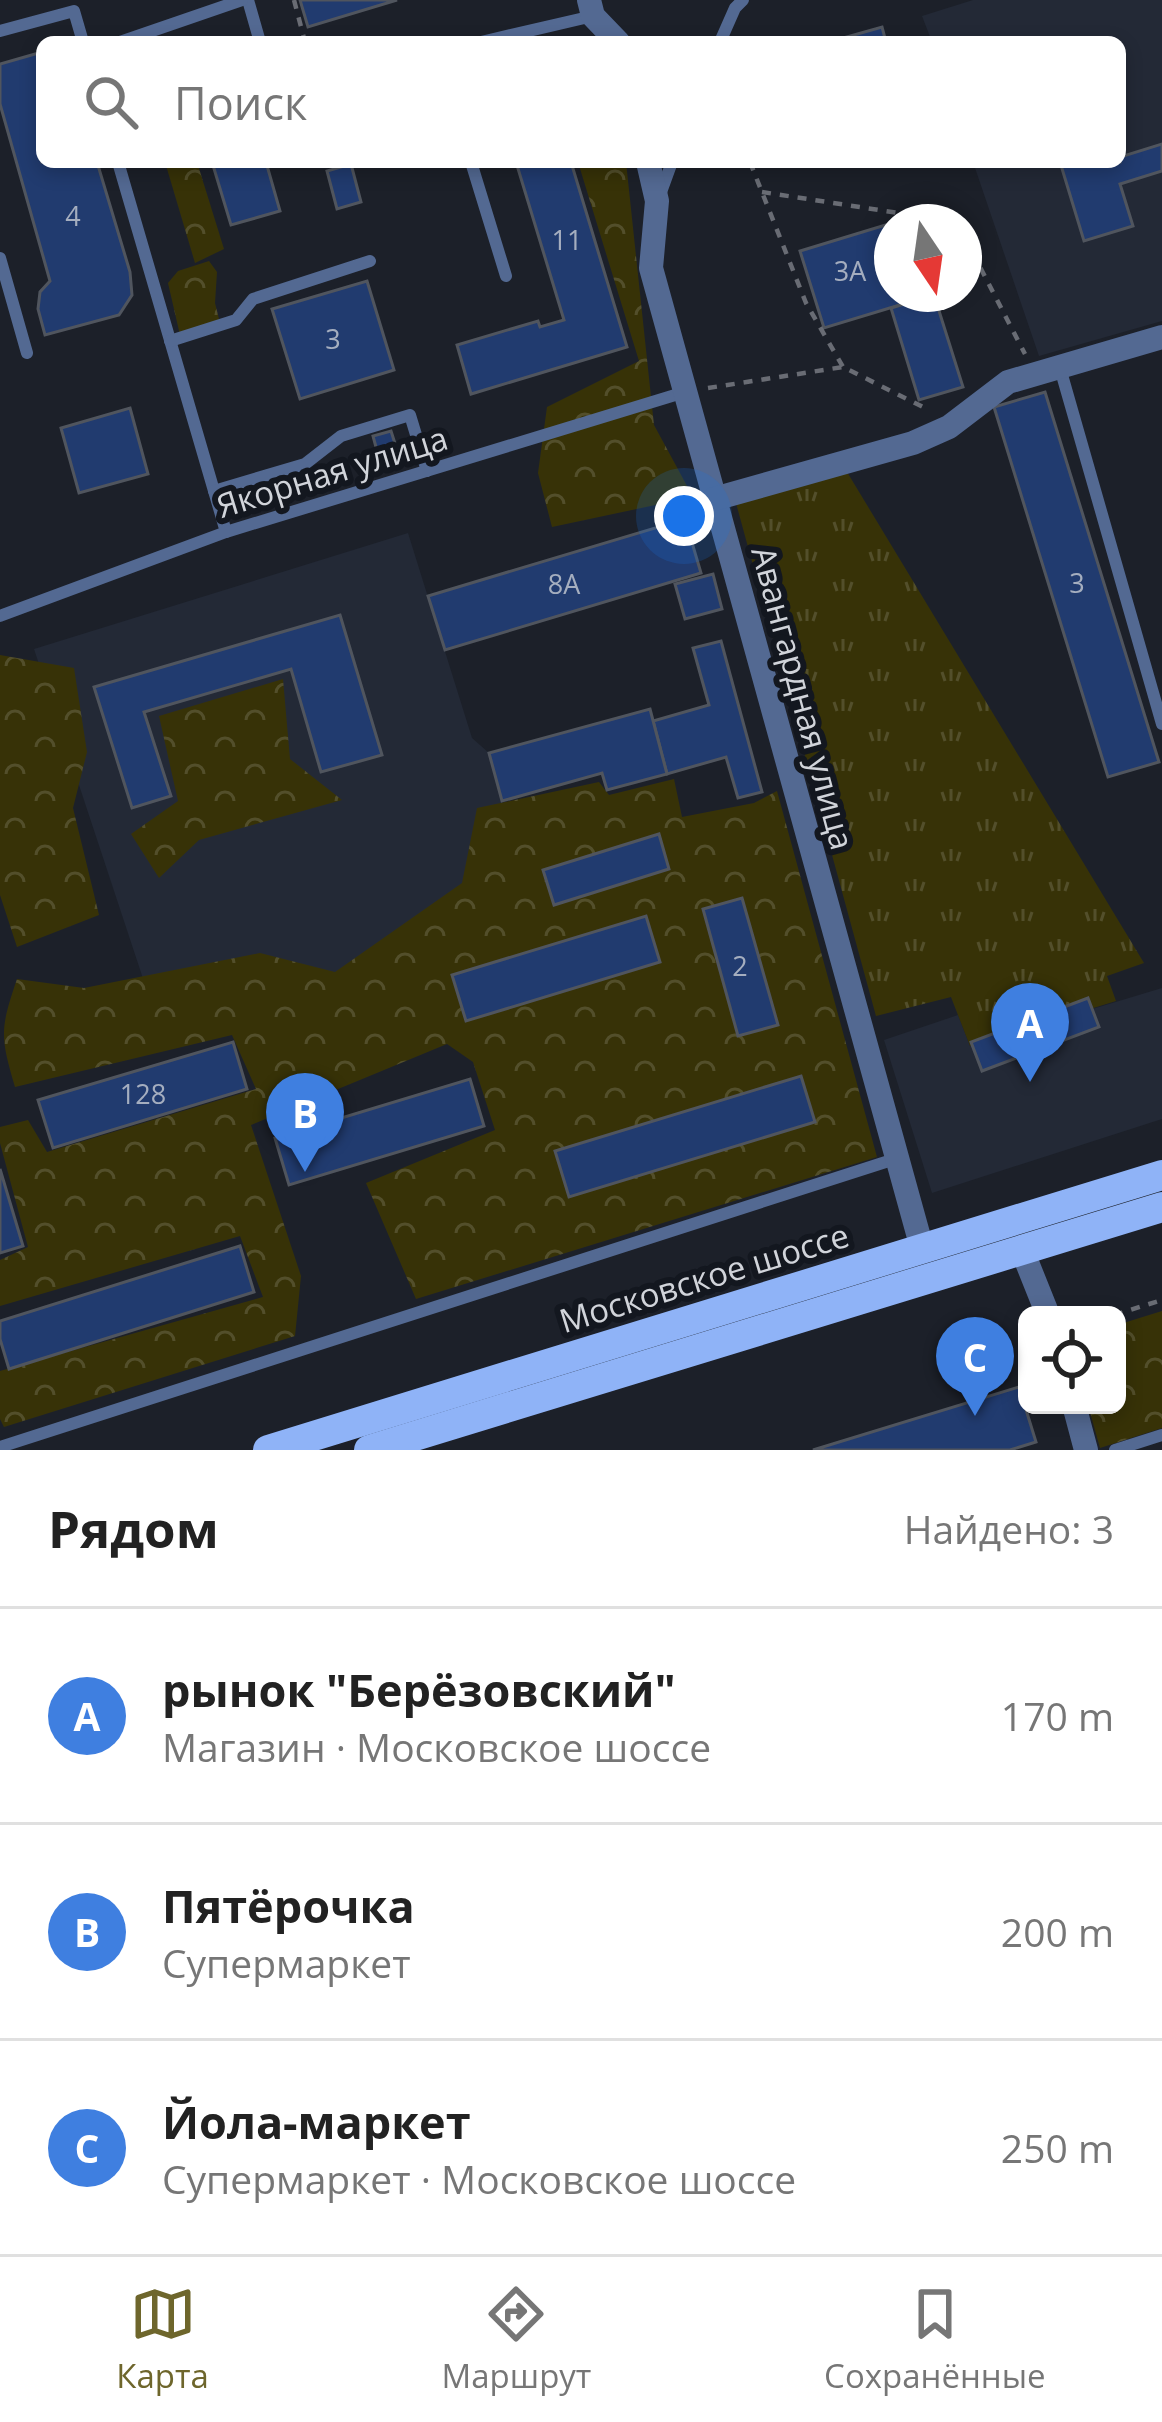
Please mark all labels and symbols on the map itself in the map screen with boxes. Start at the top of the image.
house number: 4 [65,197,81,234]
north arrow [874,204,982,312]
house number: 11 [552,221,582,258]
house number: 3А [834,252,867,289]
house number: 3 [325,320,341,357]
street label: Якорная улица [211,415,453,528]
your location [654,486,714,546]
street label: Авангардная улица [741,541,866,854]
house number: 3 [1069,564,1085,601]
house number: 8А [548,565,581,602]
house number: 2 [732,947,748,984]
pin: A [991,983,1069,1082]
pin: B [266,1073,344,1172]
house number: 128 [120,1075,166,1112]
street label: Московское шоссе [554,1212,854,1343]
pin: C [936,1317,1014,1416]

